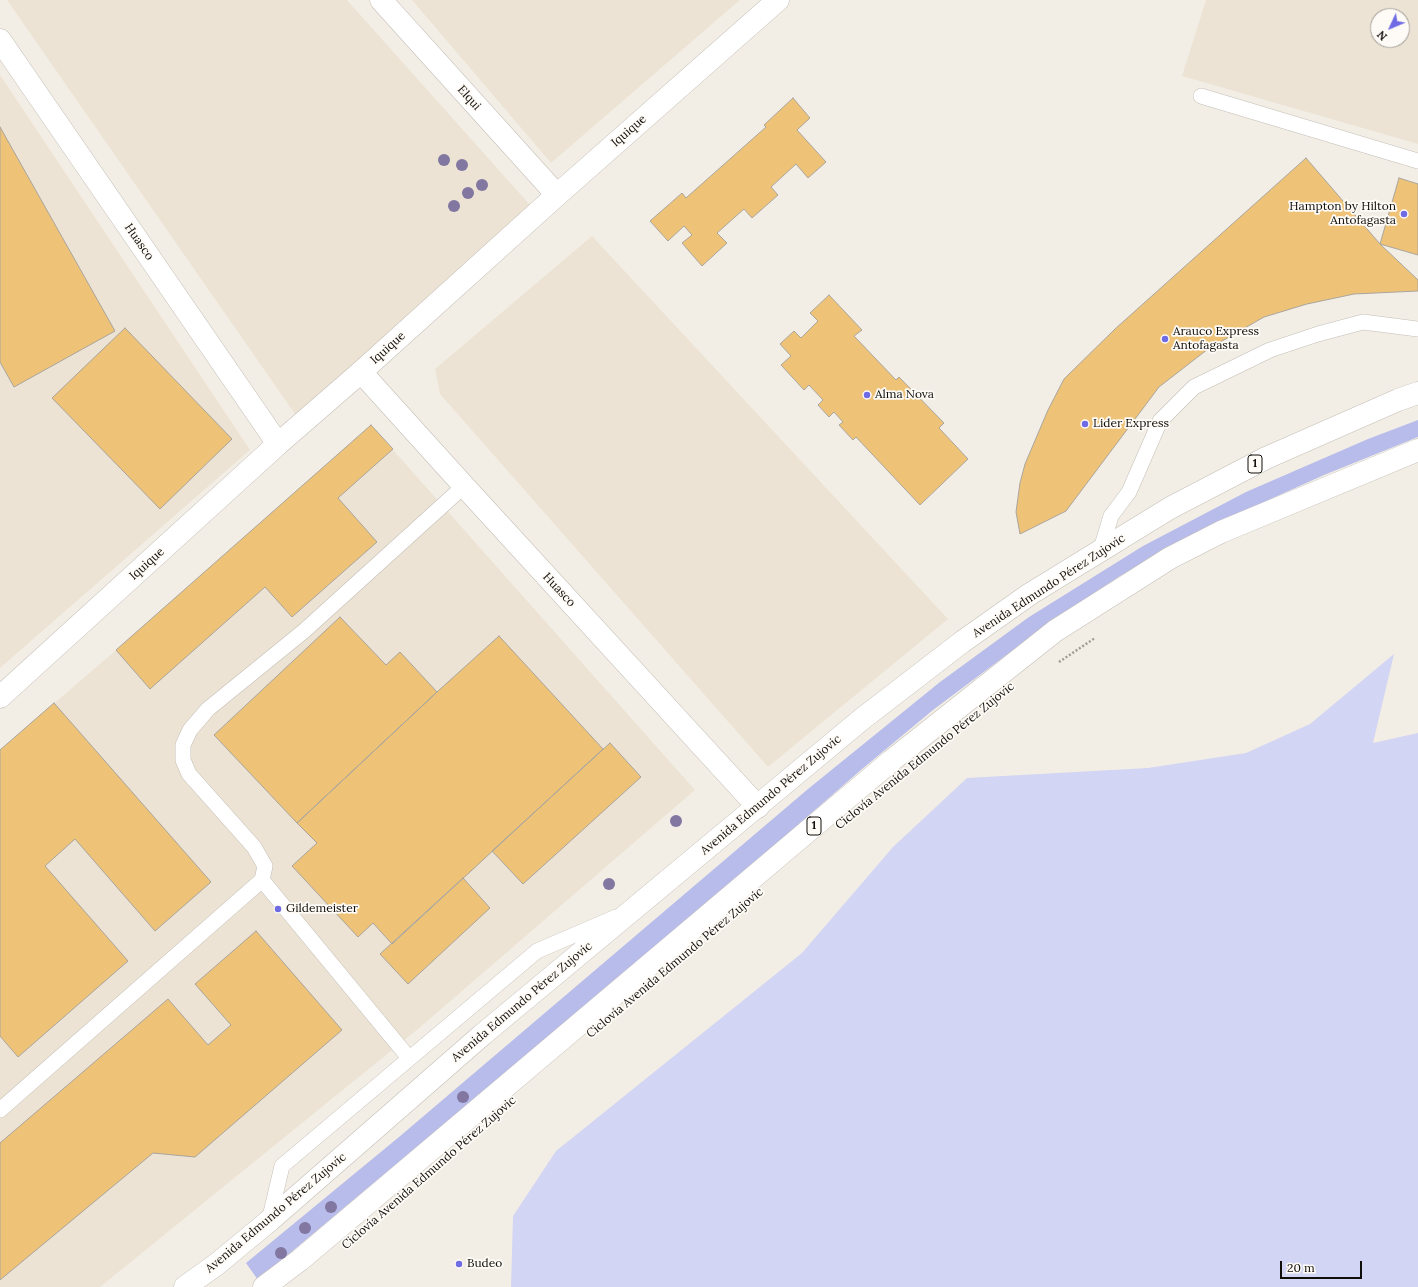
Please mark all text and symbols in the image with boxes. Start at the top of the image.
north arrow [1370,8,1410,48]
text: N [1374,28,1390,44]
street label: Elqui [454,83,484,113]
street label: Iquique [609,112,649,150]
place label: Hampton by Hilton Antofagasta [1289,200,1396,228]
marker: Hampton by Hilton Antofagasta [1399,209,1409,219]
street label: Huasco [121,221,157,263]
place label: Arauco Express Antofagasta [1173,325,1259,353]
street label: Iquique [368,329,408,367]
marker: Arauco Express Antofagasta [1160,334,1170,344]
place label: Alma Nova [875,388,934,402]
marker: Alma Nova [862,390,872,400]
place label: Lider Express [1093,417,1169,431]
marker: Lider Express [1080,419,1090,429]
road number: 1 [1248,455,1262,473]
street label: Avenida Edmundo Pérez Zujovic [970,531,1128,641]
street label: Iquique [127,545,167,583]
street label: Huasco [540,570,578,610]
street label: Ciclovía Avenida Edmundo Pérez Zujovic [833,679,1017,833]
street label: Avenida Edmundo Pérez Zujovic [698,732,844,858]
road number: 1 [807,817,821,835]
street label: Ciclovía Avenida Edmundo Pérez Zujovic [584,885,766,1041]
place label: Gildemeister [286,902,358,916]
marker: Gildemeister [273,904,283,914]
street label: Avenida Edmundo Pérez Zujovic [449,939,595,1065]
street label: Ciclovía Avenida Edmundo Pérez Zujovic [339,1093,519,1253]
street label: Avenida Edmundo Pérez Zujovic [203,1150,349,1276]
scale bar [1282,1253,1364,1279]
place label: Budeo [467,1257,502,1271]
marker: Budeo [454,1259,464,1269]
text: 20 m [1287,1260,1315,1275]

